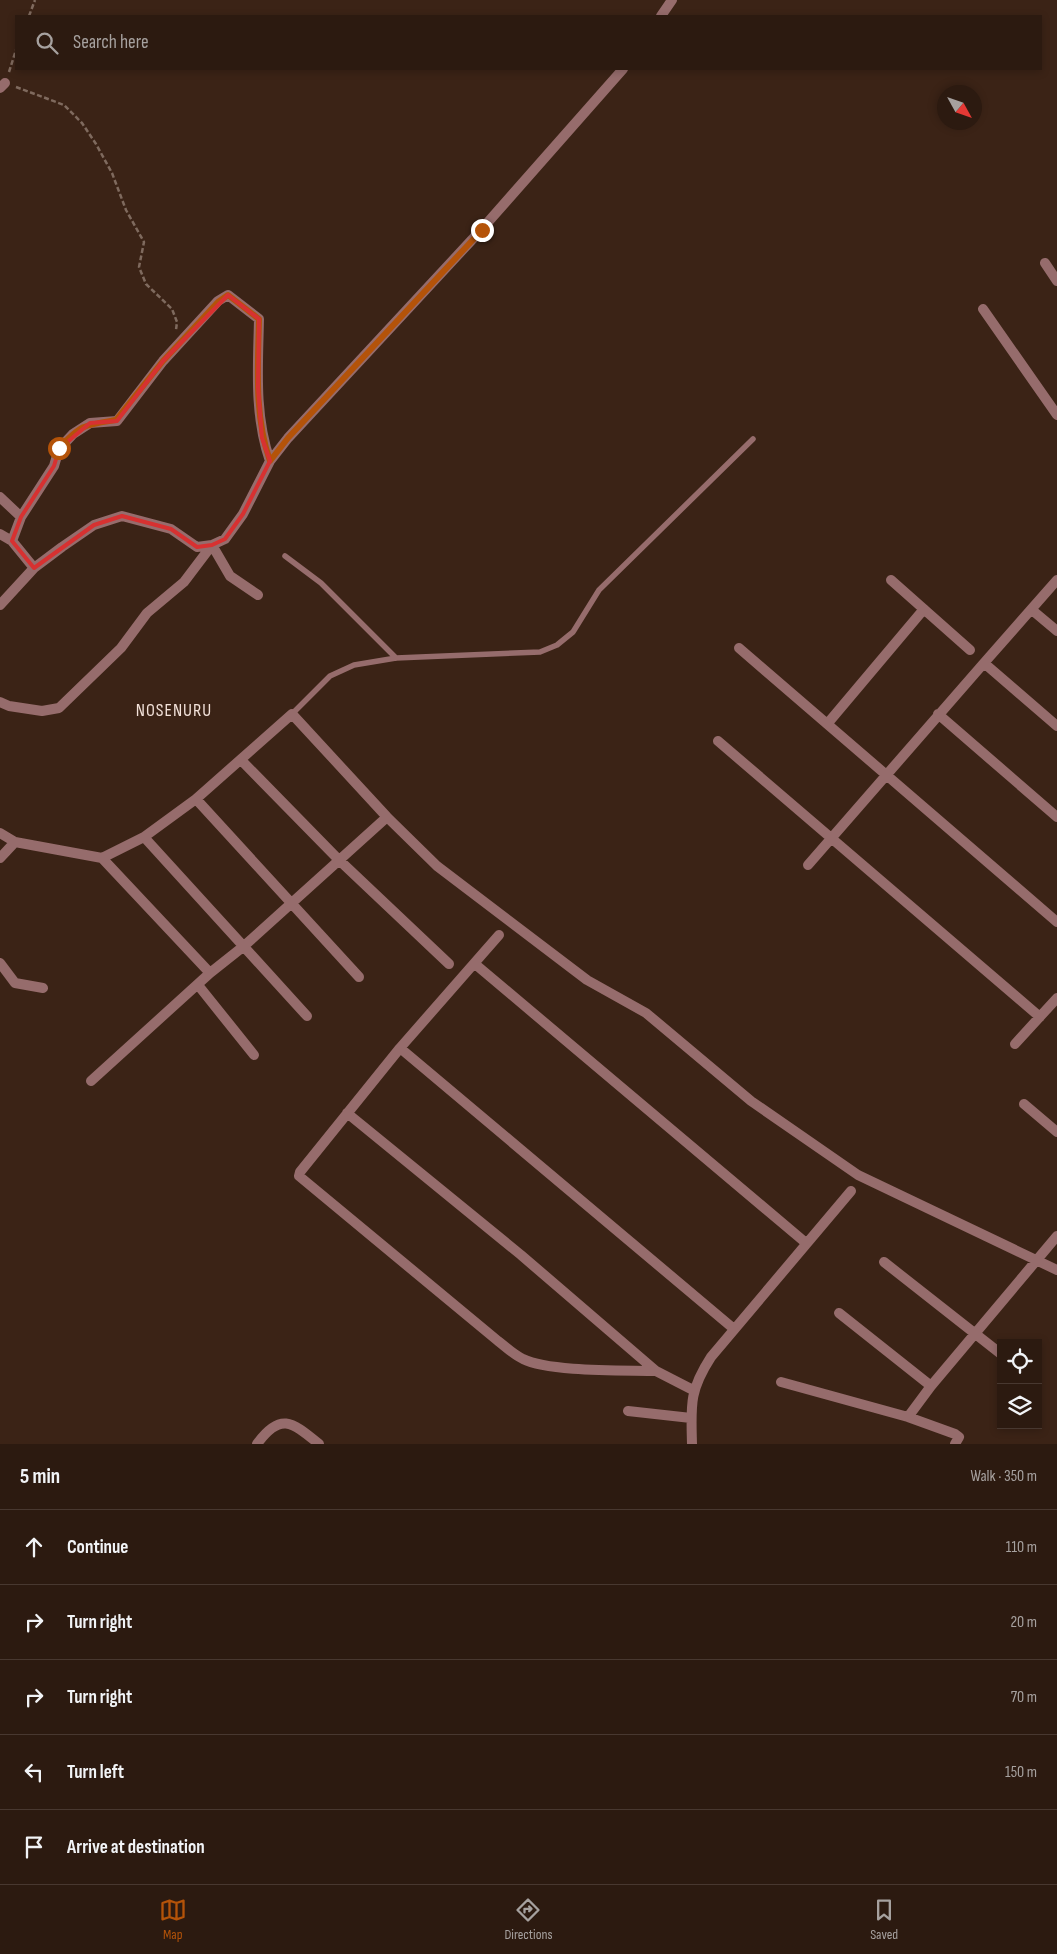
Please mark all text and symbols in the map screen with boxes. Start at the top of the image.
search box [15,15,1042,70]
icon: search [33,29,61,57]
text: Search here [73,31,149,54]
north arrow [937,85,982,130]
route end [471,219,494,242]
route start [48,437,71,460]
district label: NOSENURU [136,700,212,721]
map controls [997,1339,1042,1429]
button: locate [997,1339,1042,1384]
button: layers [997,1384,1042,1429]
text: 5 min [20,1464,60,1489]
text: Walk · 350 m [970,1467,1037,1486]
icon: ahead [20,1533,48,1561]
text: Continue [67,1536,128,1559]
text: 110 m [1006,1538,1037,1557]
icon: right [20,1608,48,1636]
text: Turn right [67,1611,132,1634]
text: 20 m [1010,1613,1037,1632]
icon: right [20,1683,48,1711]
text: Turn right [67,1686,132,1709]
text: 70 m [1011,1688,1037,1707]
icon: left [20,1758,48,1786]
text: Turn left [67,1761,124,1784]
text: 150 m [1005,1763,1037,1782]
icon: arrive [20,1833,48,1861]
text: Arrive at destination [67,1836,205,1859]
tab: Map [159,1896,187,1943]
tab: Directions [504,1896,553,1943]
tab: Saved [870,1896,898,1943]

